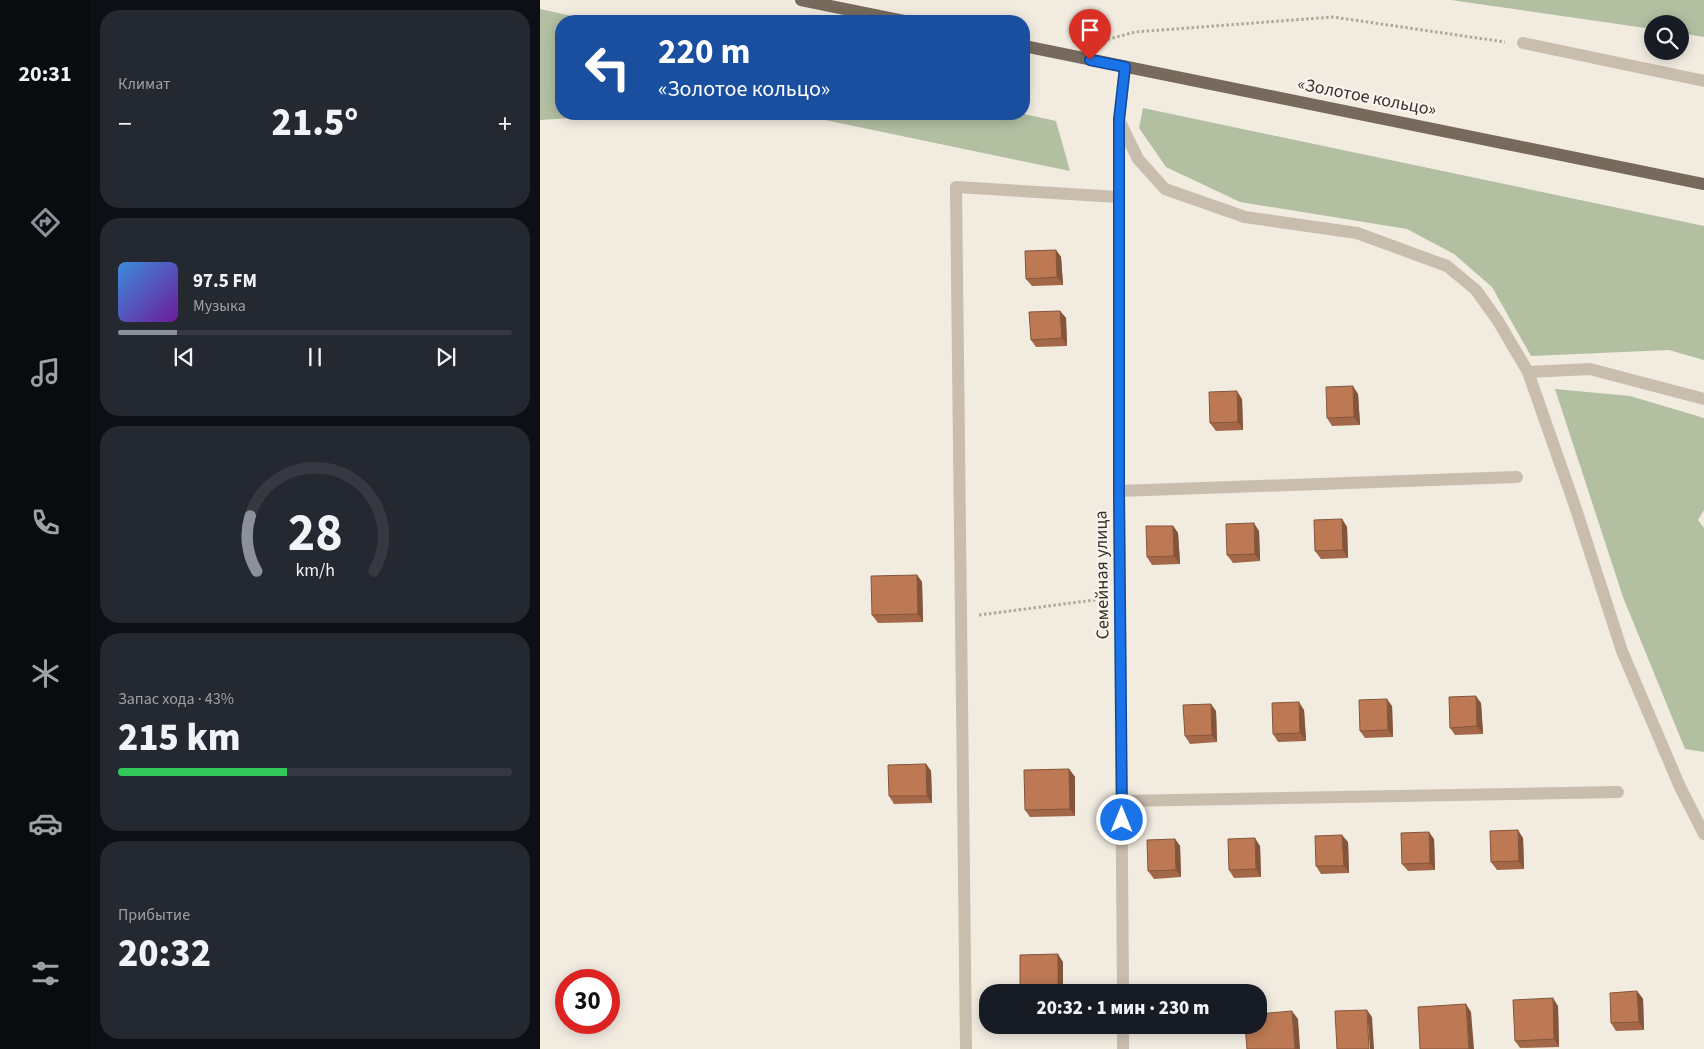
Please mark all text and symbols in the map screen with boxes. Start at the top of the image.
pin [1069,9,1111,60]
map controls [1644,15,1689,60]
button: search [1644,15,1689,60]
icon: arrive [1076,16,1104,44]
text: 220 m [658,27,750,77]
icon: left [575,35,640,100]
text: 20:31 [18,58,72,90]
street label: «Золотое кольцо» [1295,71,1439,123]
text: Климат [118,73,170,95]
text: «Золотое кольцо» [658,73,830,105]
text: 21.5° [272,96,358,150]
text: − [118,104,132,144]
text: + [498,104,512,144]
icon: directions [28,205,63,240]
text: 97.5 FM [193,268,257,295]
text: Музыка [193,295,246,317]
icon: previous [170,343,198,371]
icon: pause [301,343,329,371]
icon: next [432,343,460,371]
icon: music [28,355,63,390]
text: 28 [288,497,342,571]
icon: phone [28,505,63,540]
street label: Семейная улица [1088,510,1116,640]
text: km/h [295,558,335,583]
icon: climate [28,656,63,691]
text: Запас хода · 43% [118,688,234,710]
text: 215 km [118,711,240,765]
position arrow [1095,793,1147,845]
icon: car [28,806,63,841]
text: Прибытие [118,904,190,926]
text: 20:32 [118,927,211,981]
icon: filters [28,956,63,991]
speed limit sign: 30 [555,969,620,1034]
text: 20:32 · 1 мин · 230 m [1037,995,1209,1022]

